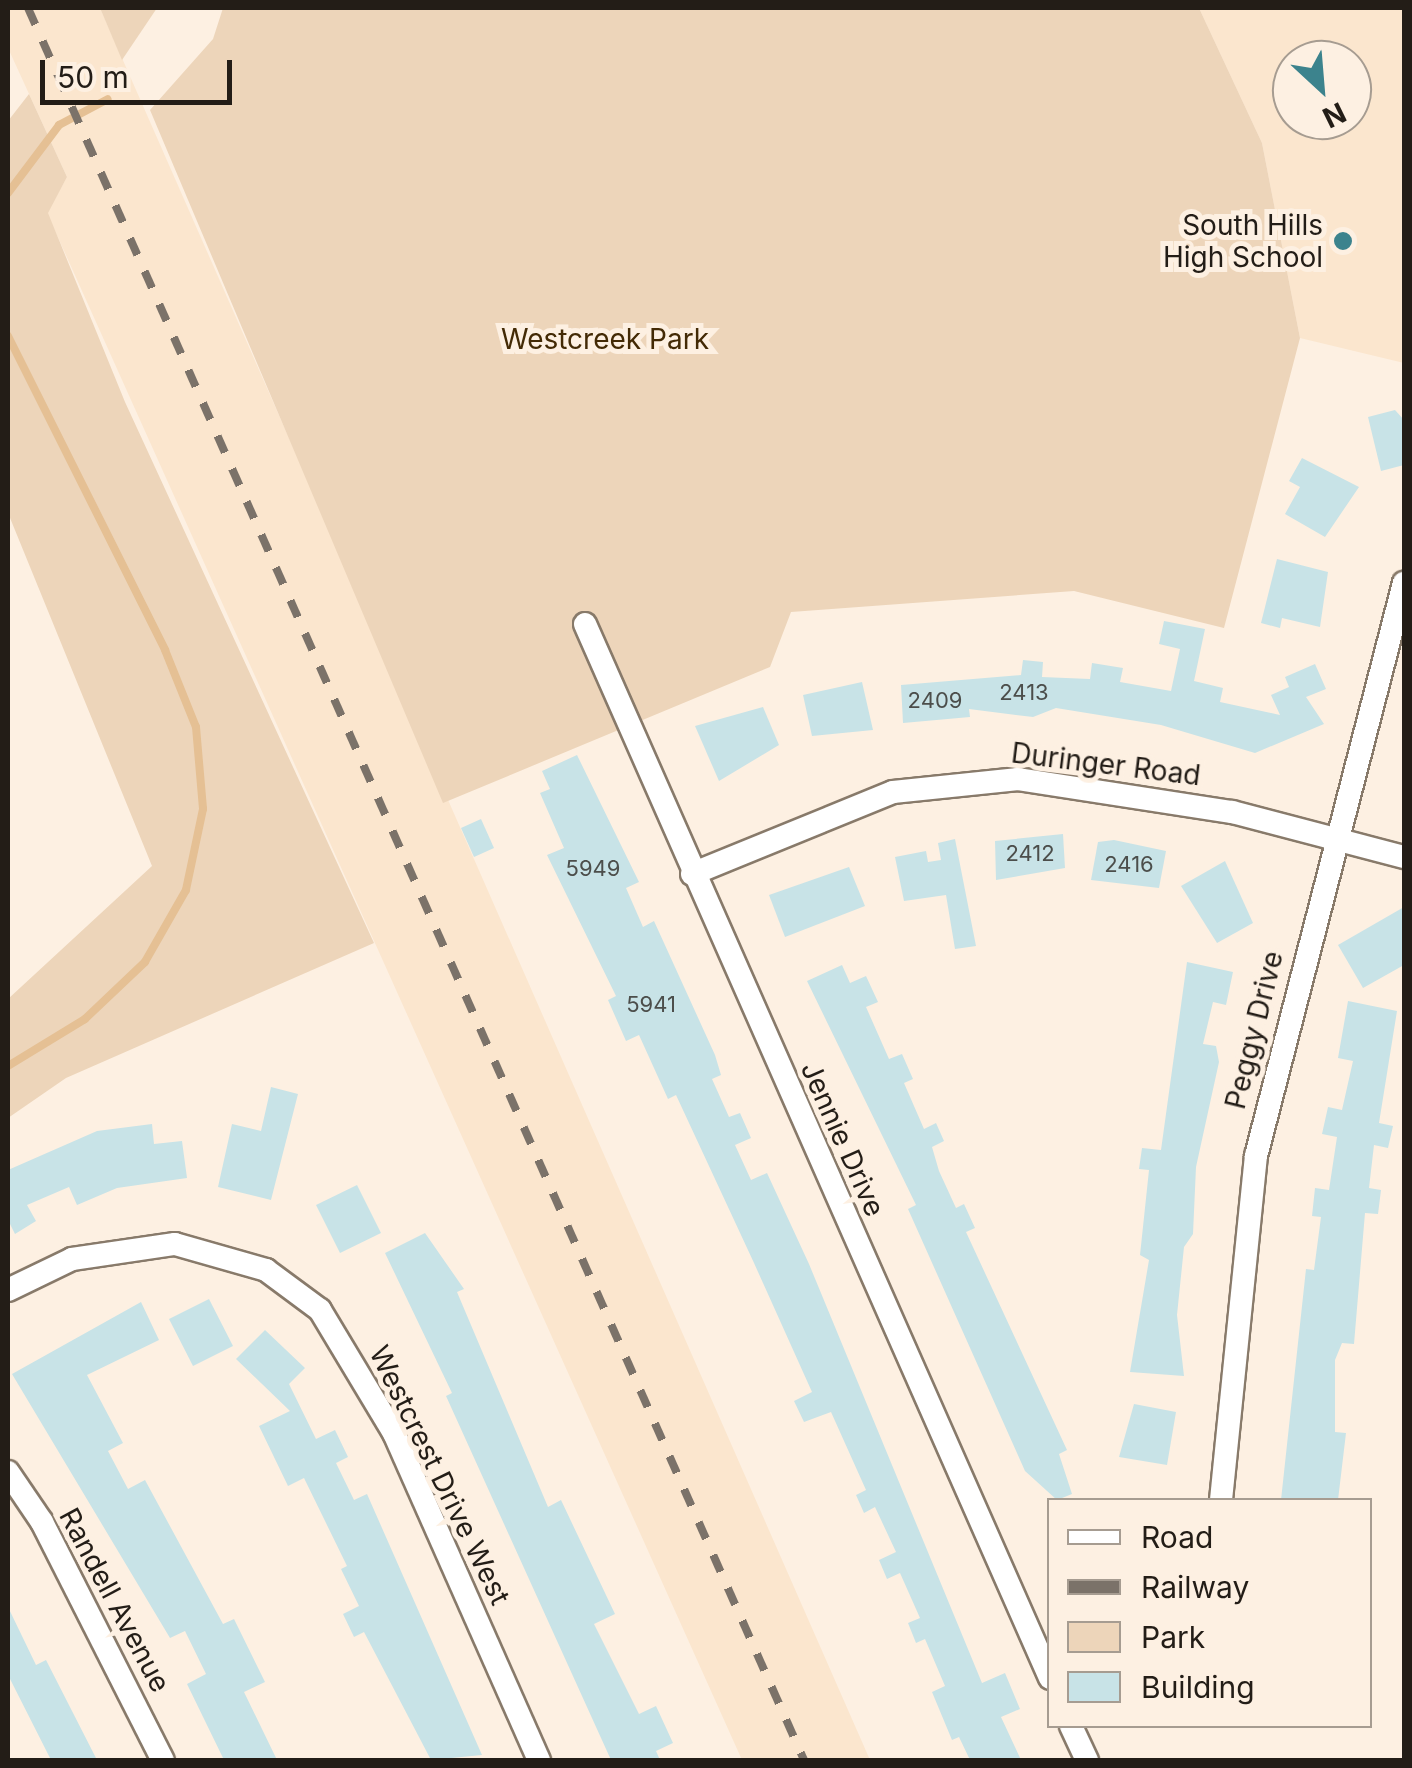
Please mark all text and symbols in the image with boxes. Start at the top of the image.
scale bar [45,40,238,102]
north arrow [1272,40,1372,140]
text: 50 m [57,59,129,95]
text: N [1317,95,1351,135]
place label: South Hills High School [1163,208,1323,274]
marker: South Hills High School [1332,230,1354,252]
park label: Westcreek Park [501,322,709,356]
house number: 2413 [999,680,1049,706]
house number: 2409 [908,688,962,714]
street label: Duringer Road [1009,736,1203,792]
house number: 2412 [1005,841,1055,867]
house number: 2416 [1104,852,1154,878]
house number: 5949 [566,856,620,882]
street label: Peggy Drive [1218,948,1290,1112]
house number: 5941 [626,992,676,1018]
street label: Jennie Drive [794,1056,892,1222]
street label: Westcrest Drive West [363,1340,517,1610]
legend [1047,1498,1372,1728]
street label: Randell Avenue [52,1502,178,1698]
text: Road [1141,1519,1213,1555]
text: Railway [1141,1569,1249,1605]
text: Park [1141,1619,1205,1655]
text: Building [1141,1669,1255,1705]

